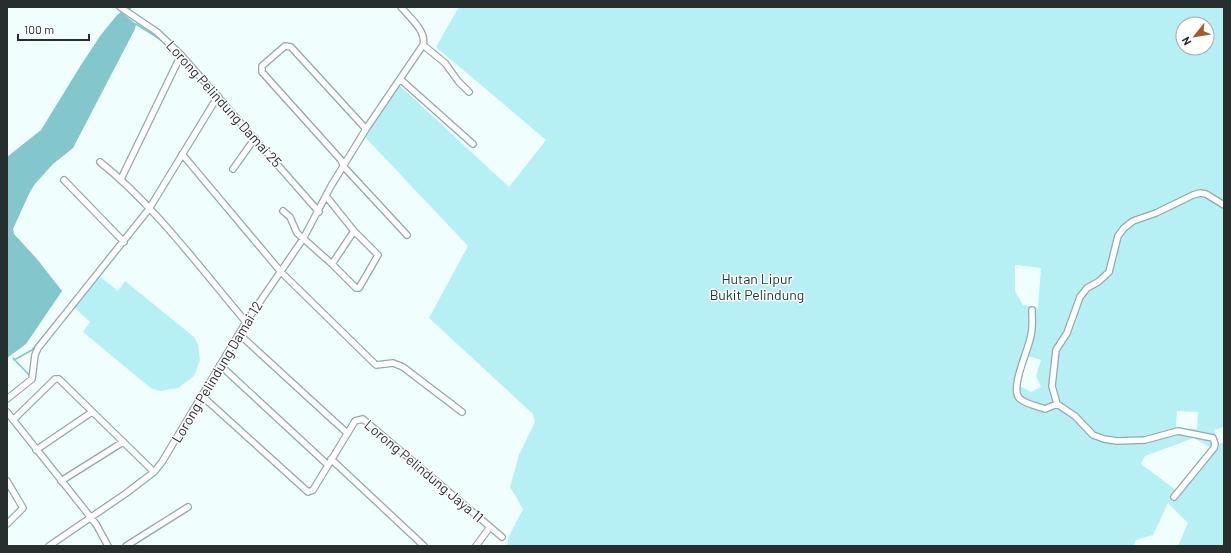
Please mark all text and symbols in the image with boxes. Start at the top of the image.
scale bar [18,16,89,42]
north arrow [1175,16,1215,56]
text: 100 m [24,22,54,36]
text: N [1178,35,1193,48]
street label: Lorong Pelindung Damai 25 [163,37,286,170]
park label: Hutan Lipur Bukit Pelindung [710,270,804,303]
street label: Lorong Pelindung Damai 12 [168,298,266,446]
street label: Lorong Pelindung Jaya 11 [361,416,487,525]

